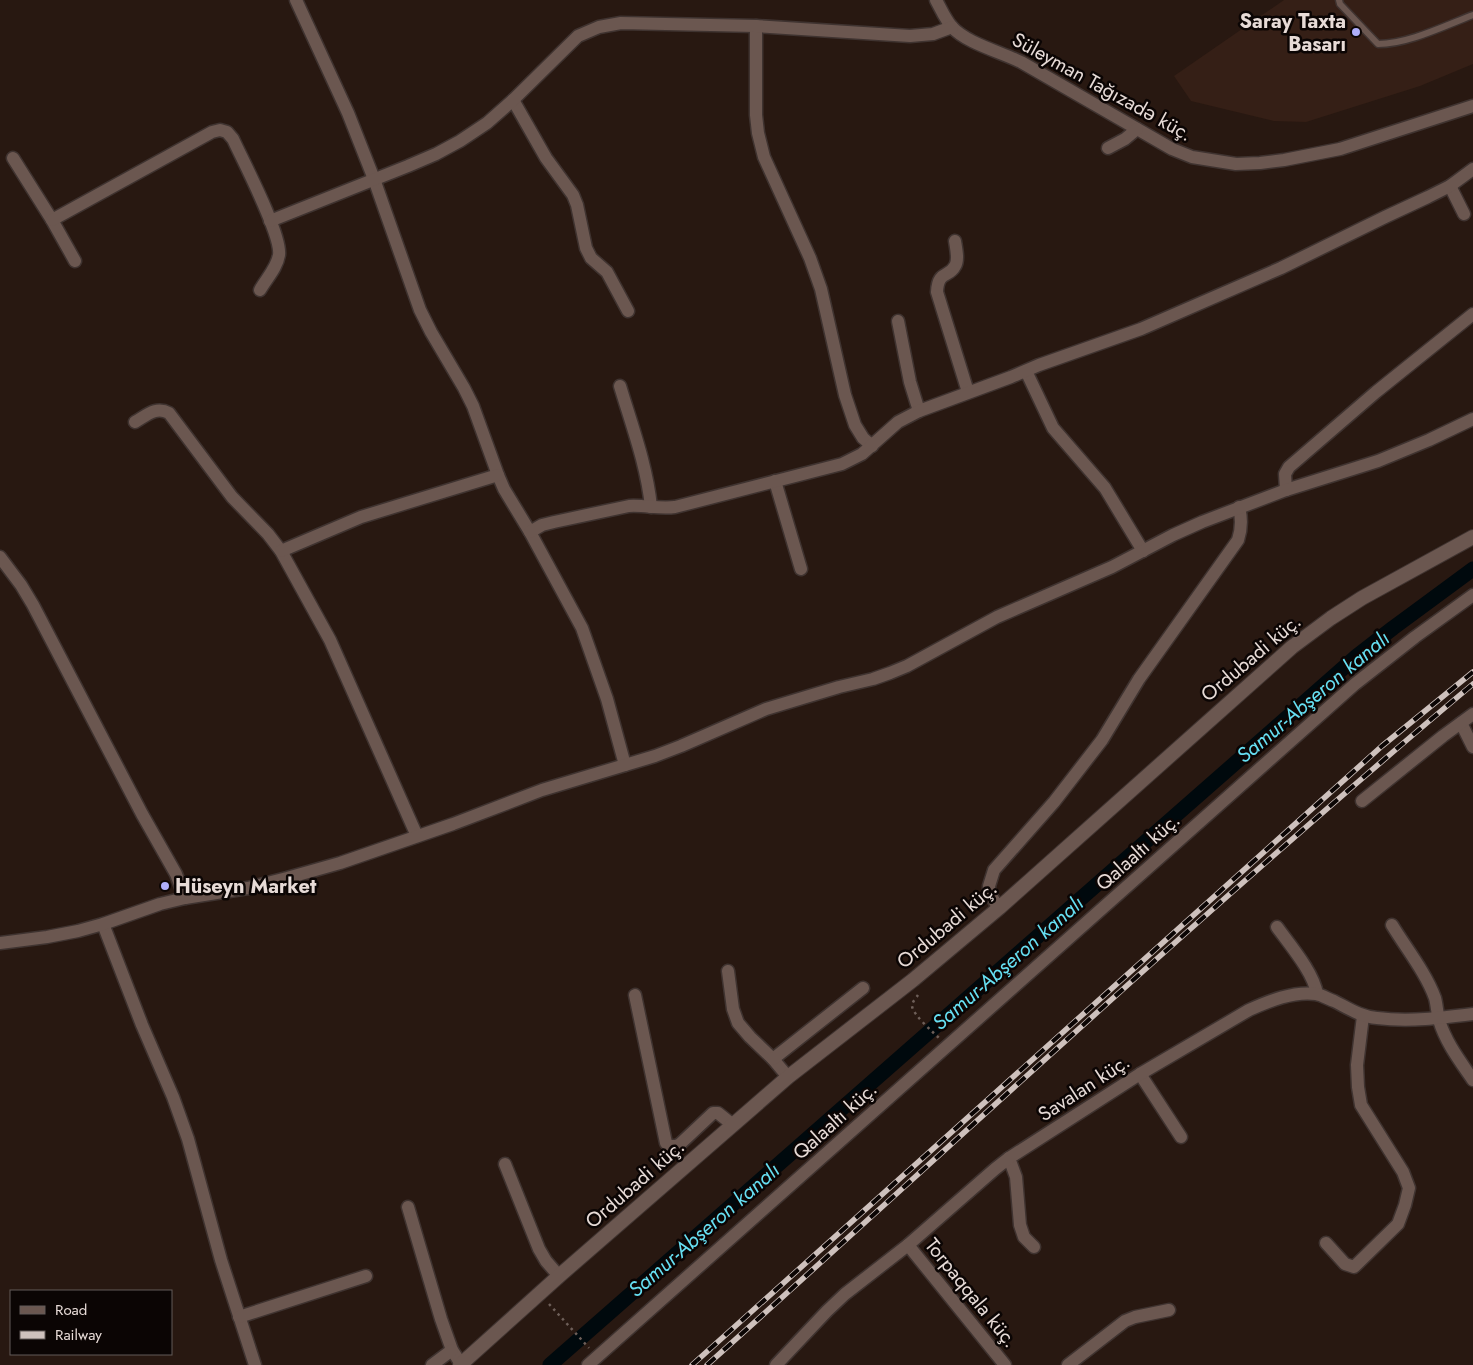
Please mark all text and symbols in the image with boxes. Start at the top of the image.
place label: Saray Taxta Basarı [1240,7,1346,59]
street label: Süleyman Tağızadə küç. [1006,25,1198,149]
marker: Saray Taxta Basarı [1350,26,1362,38]
street label: Ordubadi küç. [1195,607,1307,709]
water label: Samur-Abşeron kanalı [1230,624,1396,770]
street label: Qalaaltı küç. [1089,806,1187,898]
place label: Hüseyn Market [175,872,317,901]
street label: Ordubadi küç. [891,874,1003,976]
marker: Hüseyn Market [159,880,171,892]
water label: Samur-Abşeron kanalı [926,889,1090,1037]
street label: Savalan küç. [1032,1047,1136,1129]
street label: Qalaaltı küç. [786,1075,884,1167]
street label: Ordubadi küç. [579,1133,691,1235]
water label: Samur-Abşeron kanalı [622,1156,786,1304]
street label: Torpaqqala küç. [918,1232,1024,1354]
legend [10,1290,172,1355]
text: Road [55,1299,87,1321]
text: Railway [55,1324,102,1346]

